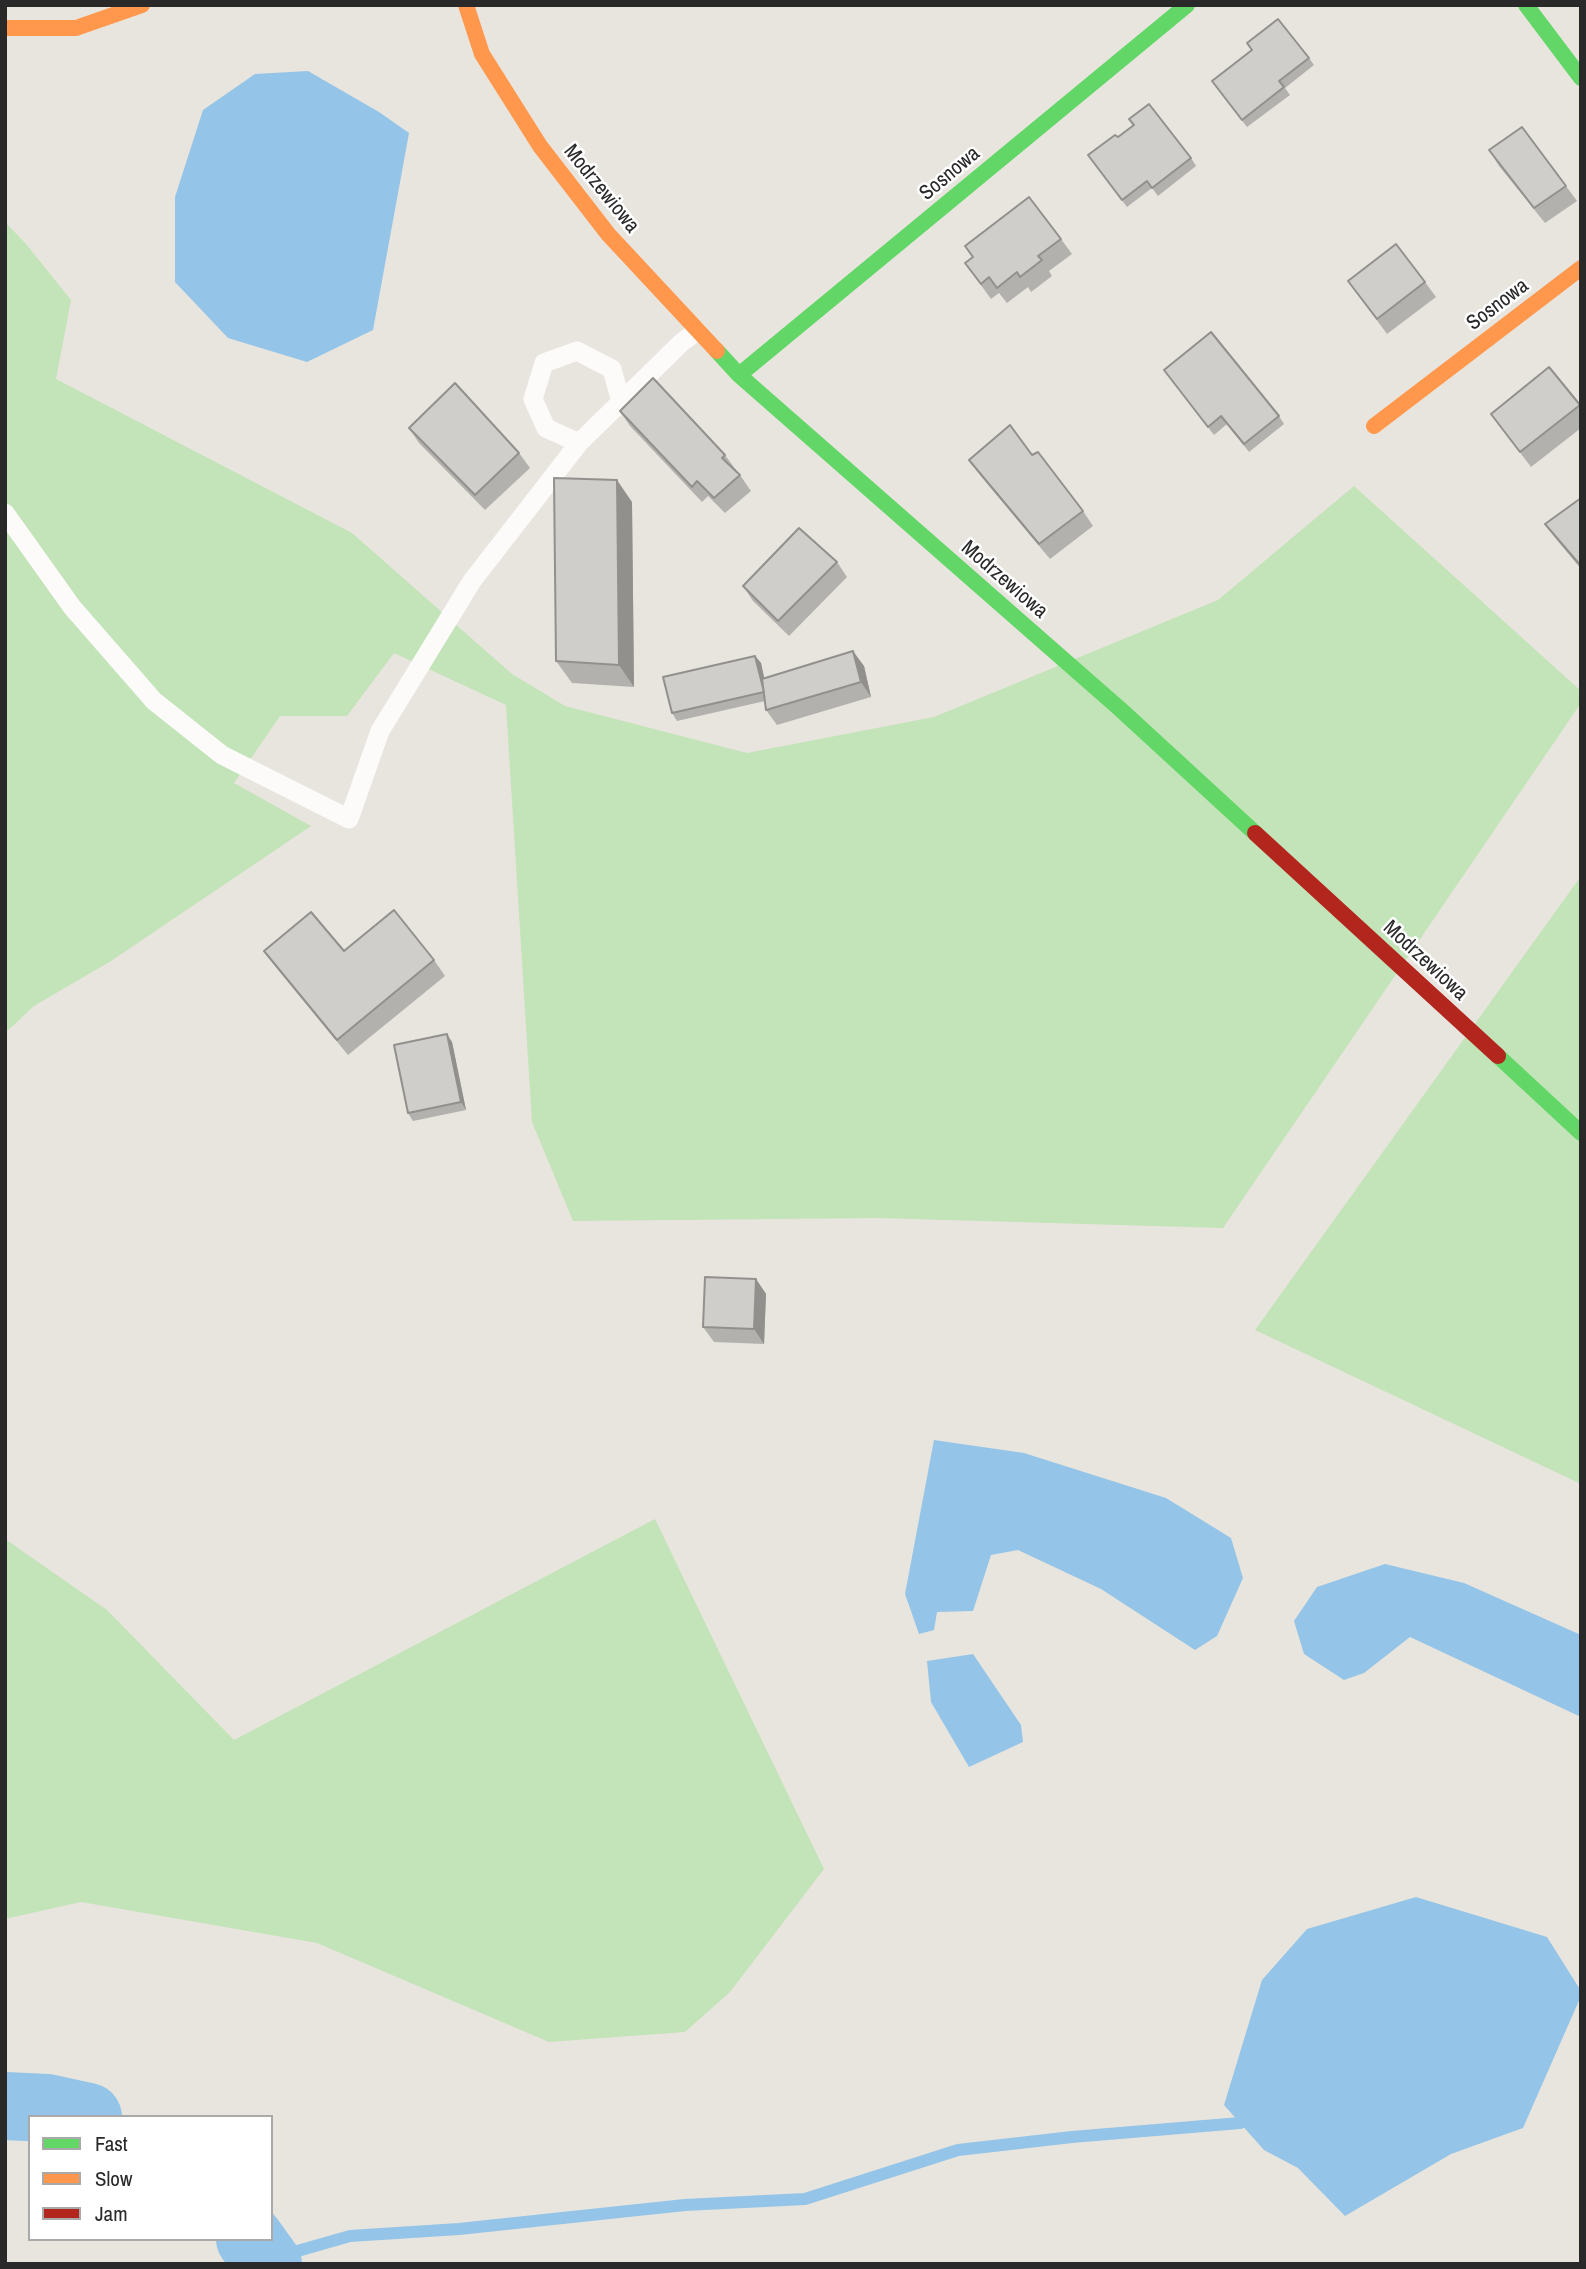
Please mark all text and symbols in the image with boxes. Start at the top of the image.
street label: Modrzewiowa [558,140,644,238]
street label: Sosnowa [915,142,985,206]
street label: Sosnowa [1462,274,1534,336]
street label: Modrzewiowa [956,536,1052,624]
street label: Modrzewiowa [1378,916,1472,1006]
legend [28,2115,273,2241]
text: Fast [95,2129,128,2158]
text: Slow [95,2164,132,2193]
text: Jam [95,2199,128,2228]

